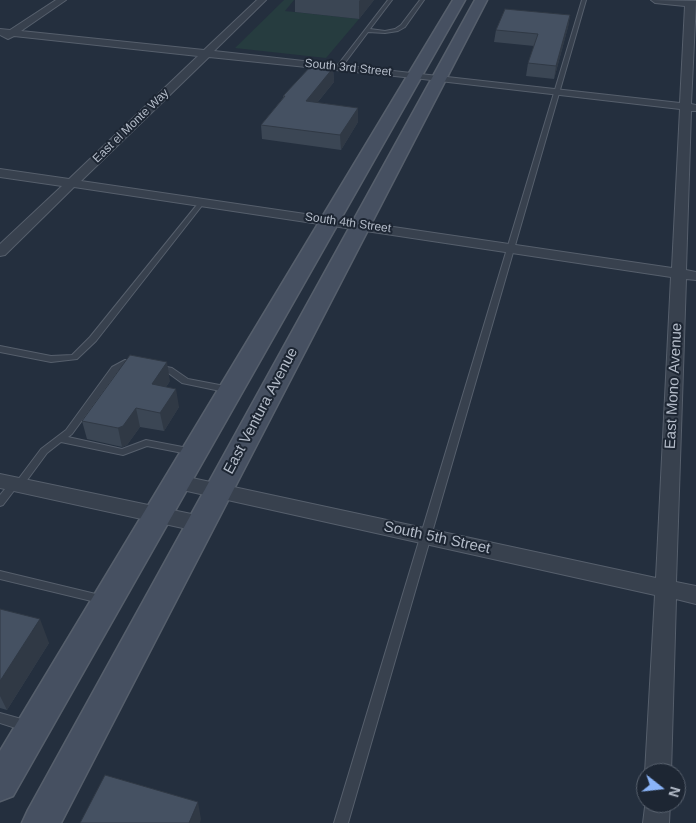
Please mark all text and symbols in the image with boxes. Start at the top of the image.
street label: South 3rd Street [304,56,392,80]
street label: East el Monte Way [90,86,172,166]
street label: South 4th Street [304,210,392,236]
street label: East Mono Avenue [662,322,686,450]
street label: East Ventura Avenue [220,345,302,477]
street label: South 5th Street [382,518,492,558]
north arrow [636,763,686,813]
text: N [665,785,684,799]

